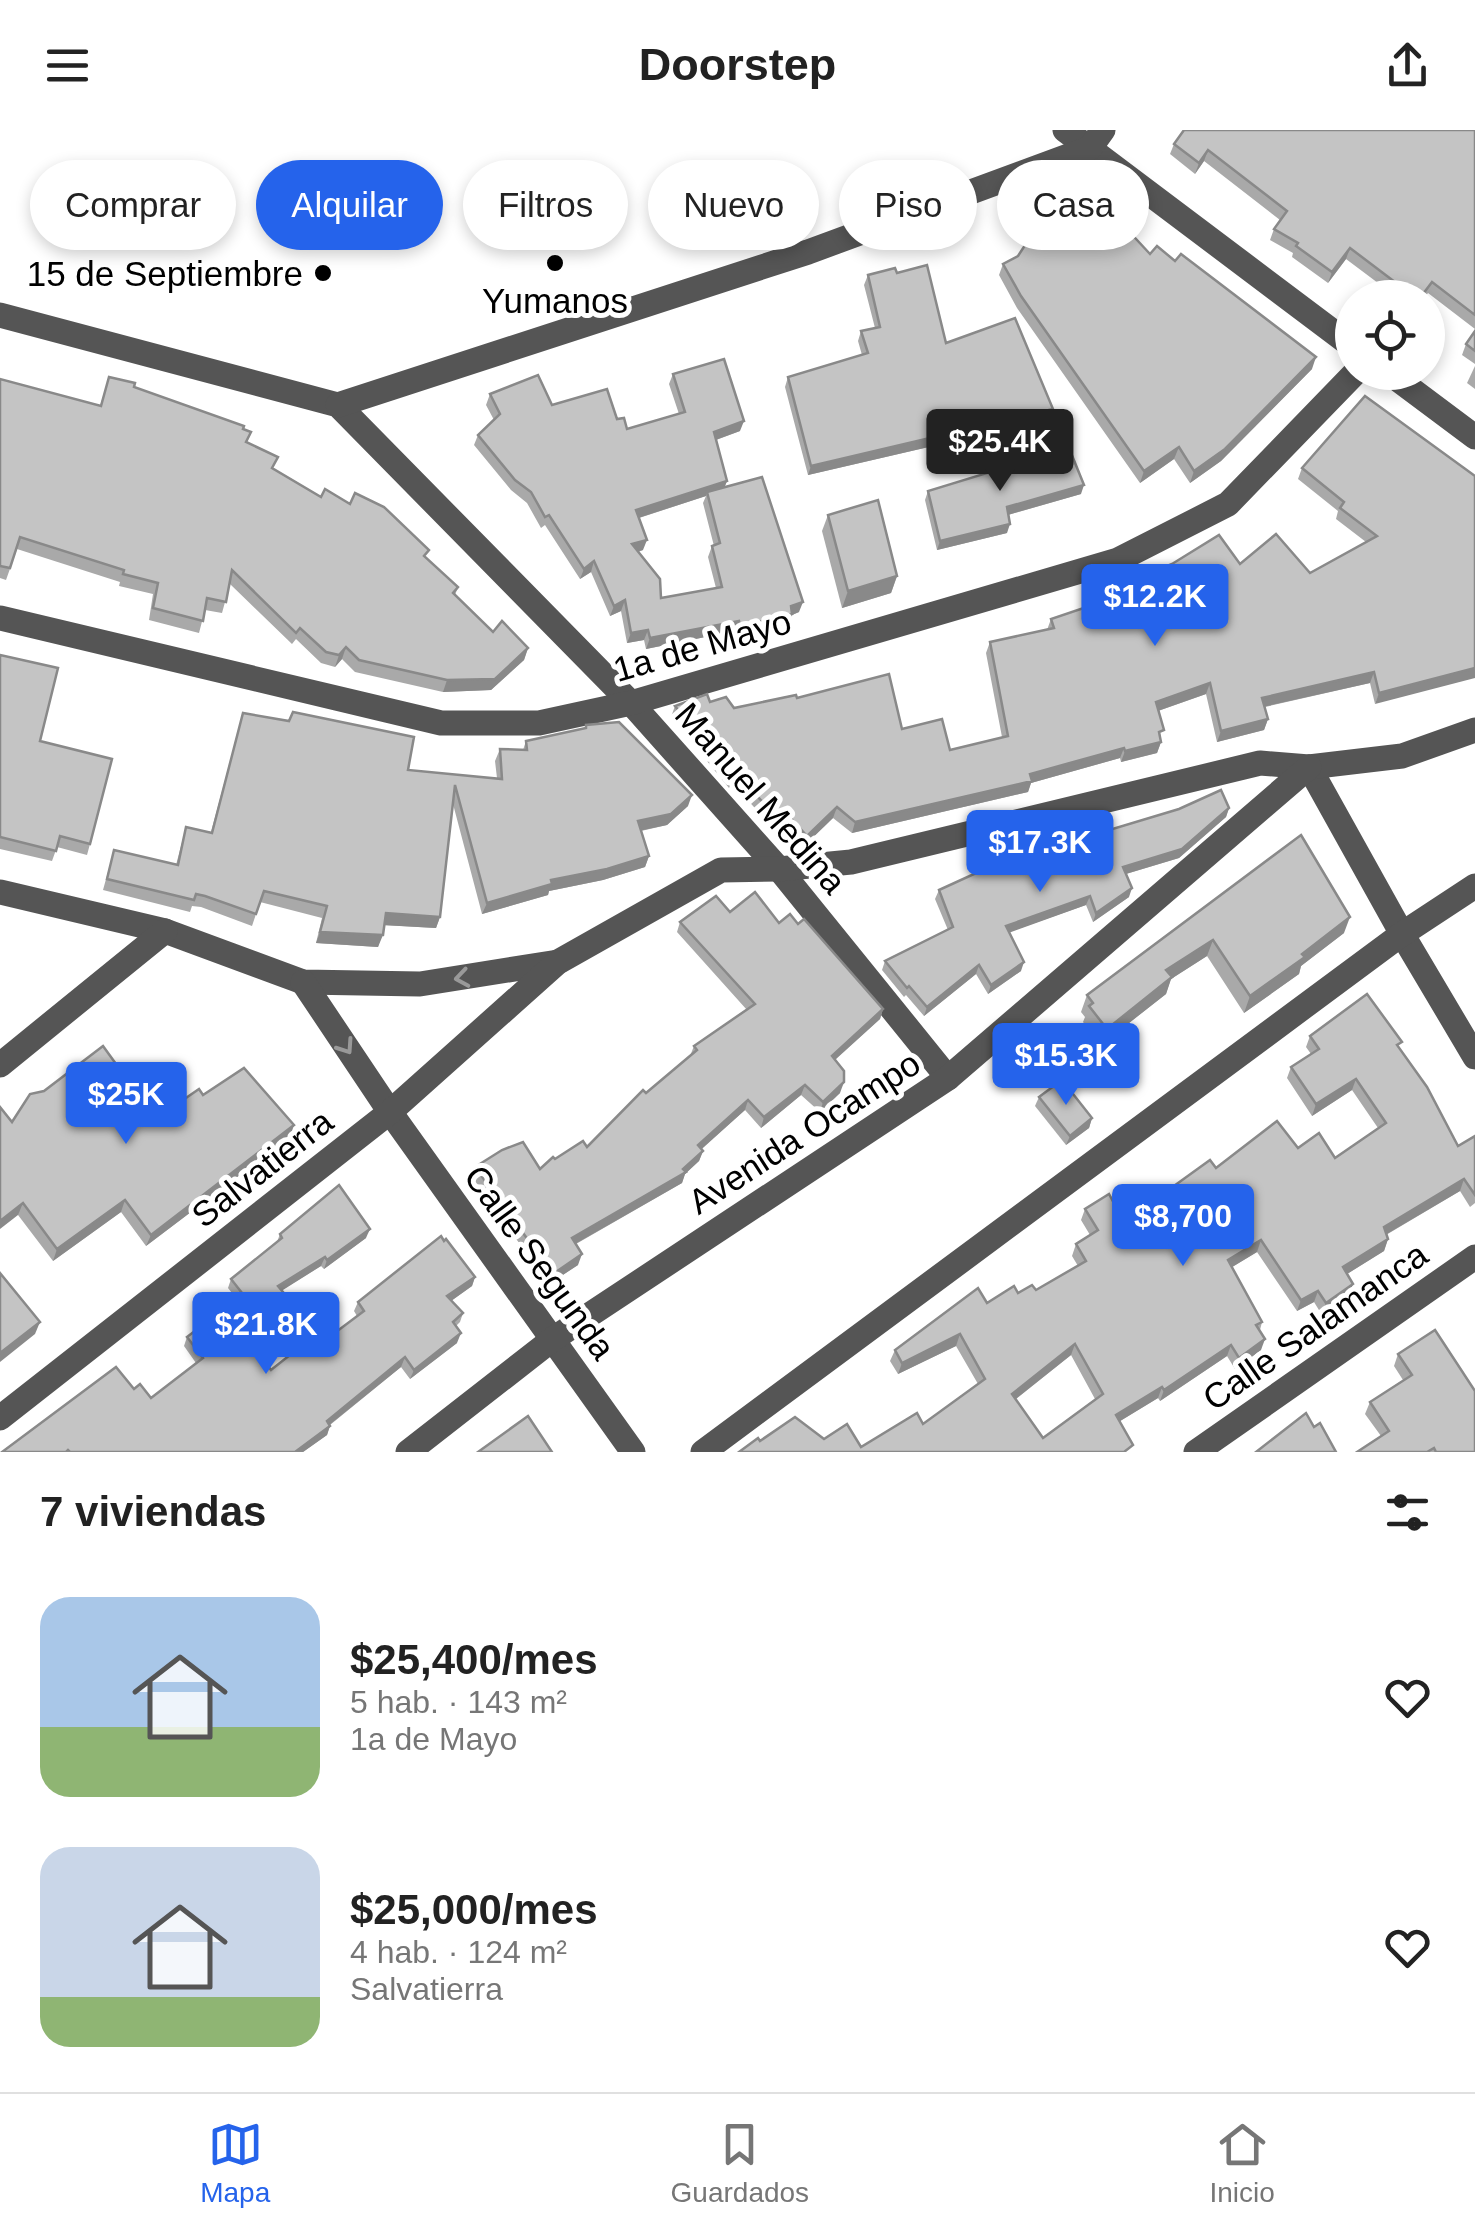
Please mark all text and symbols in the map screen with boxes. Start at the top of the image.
icon: menu [40,38,95,93]
icon: share [1380,38,1435,93]
text: Doorstep [639,39,836,90]
chip: Comprar [30,160,236,250]
chip: Alquilar [256,160,443,250]
chip: Filtros [463,160,628,250]
chip: Nuevo [648,160,819,250]
chip: Piso [839,160,977,250]
chip: Casa [997,160,1149,250]
marker: Yumanos [544,252,566,274]
place label: 15 de Septiembre [27,254,303,293]
marker: 15 de Septiembre [312,262,334,284]
map controls [1335,280,1445,390]
button: locate [1335,280,1445,390]
place label: Yumanos [482,281,628,320]
pin: $25.4K [919,409,1081,494]
text: $25.4K [948,423,1052,459]
pin: $12.2K [1074,564,1236,649]
text: $12.2K [1103,578,1207,614]
street label: 1a de Mayo [609,601,795,689]
street label: Manuel Medina [668,695,855,901]
pin: $17.3K [959,810,1121,895]
text: $17.3K [988,824,1092,860]
one-way arrow [454,966,470,987]
pin: $15.3K [985,1023,1147,1108]
one-way arrow [334,1036,353,1054]
text: $15.3K [1014,1037,1118,1073]
street label: Avenida Ocampo [681,1043,927,1221]
pin: $25K [67,1062,185,1147]
text: $25K [88,1076,164,1112]
street label: Salvatierra [184,1101,340,1235]
street label: Calle Segunda [457,1158,624,1367]
pin: $8,700 [1102,1184,1264,1269]
text: $8,700 [1134,1198,1232,1234]
street label: Calle Salamanca [1195,1234,1435,1418]
pin: $21.8K [185,1292,347,1377]
text: $21.8K [214,1306,318,1342]
icon: filters [1380,1485,1435,1540]
text: 7 viviendas [40,1488,266,1535]
text: $25,400/mes [350,1636,598,1683]
icon: home [120,1637,240,1757]
icon: heart [1380,1670,1435,1725]
text: 5 hab. · 143 m² [350,1684,567,1720]
text: 1a de Mayo [350,1721,517,1757]
text: $25,000/mes [350,1886,598,1933]
icon: home [120,1887,240,2007]
icon: heart [1380,1920,1435,1975]
text: 4 hab. · 124 m² [350,1934,567,1970]
text: Salvatierra [350,1971,503,2007]
tab: Mapa [200,2117,270,2209]
tab: Guardados [671,2117,809,2209]
tab: Inicio [1209,2117,1275,2209]

